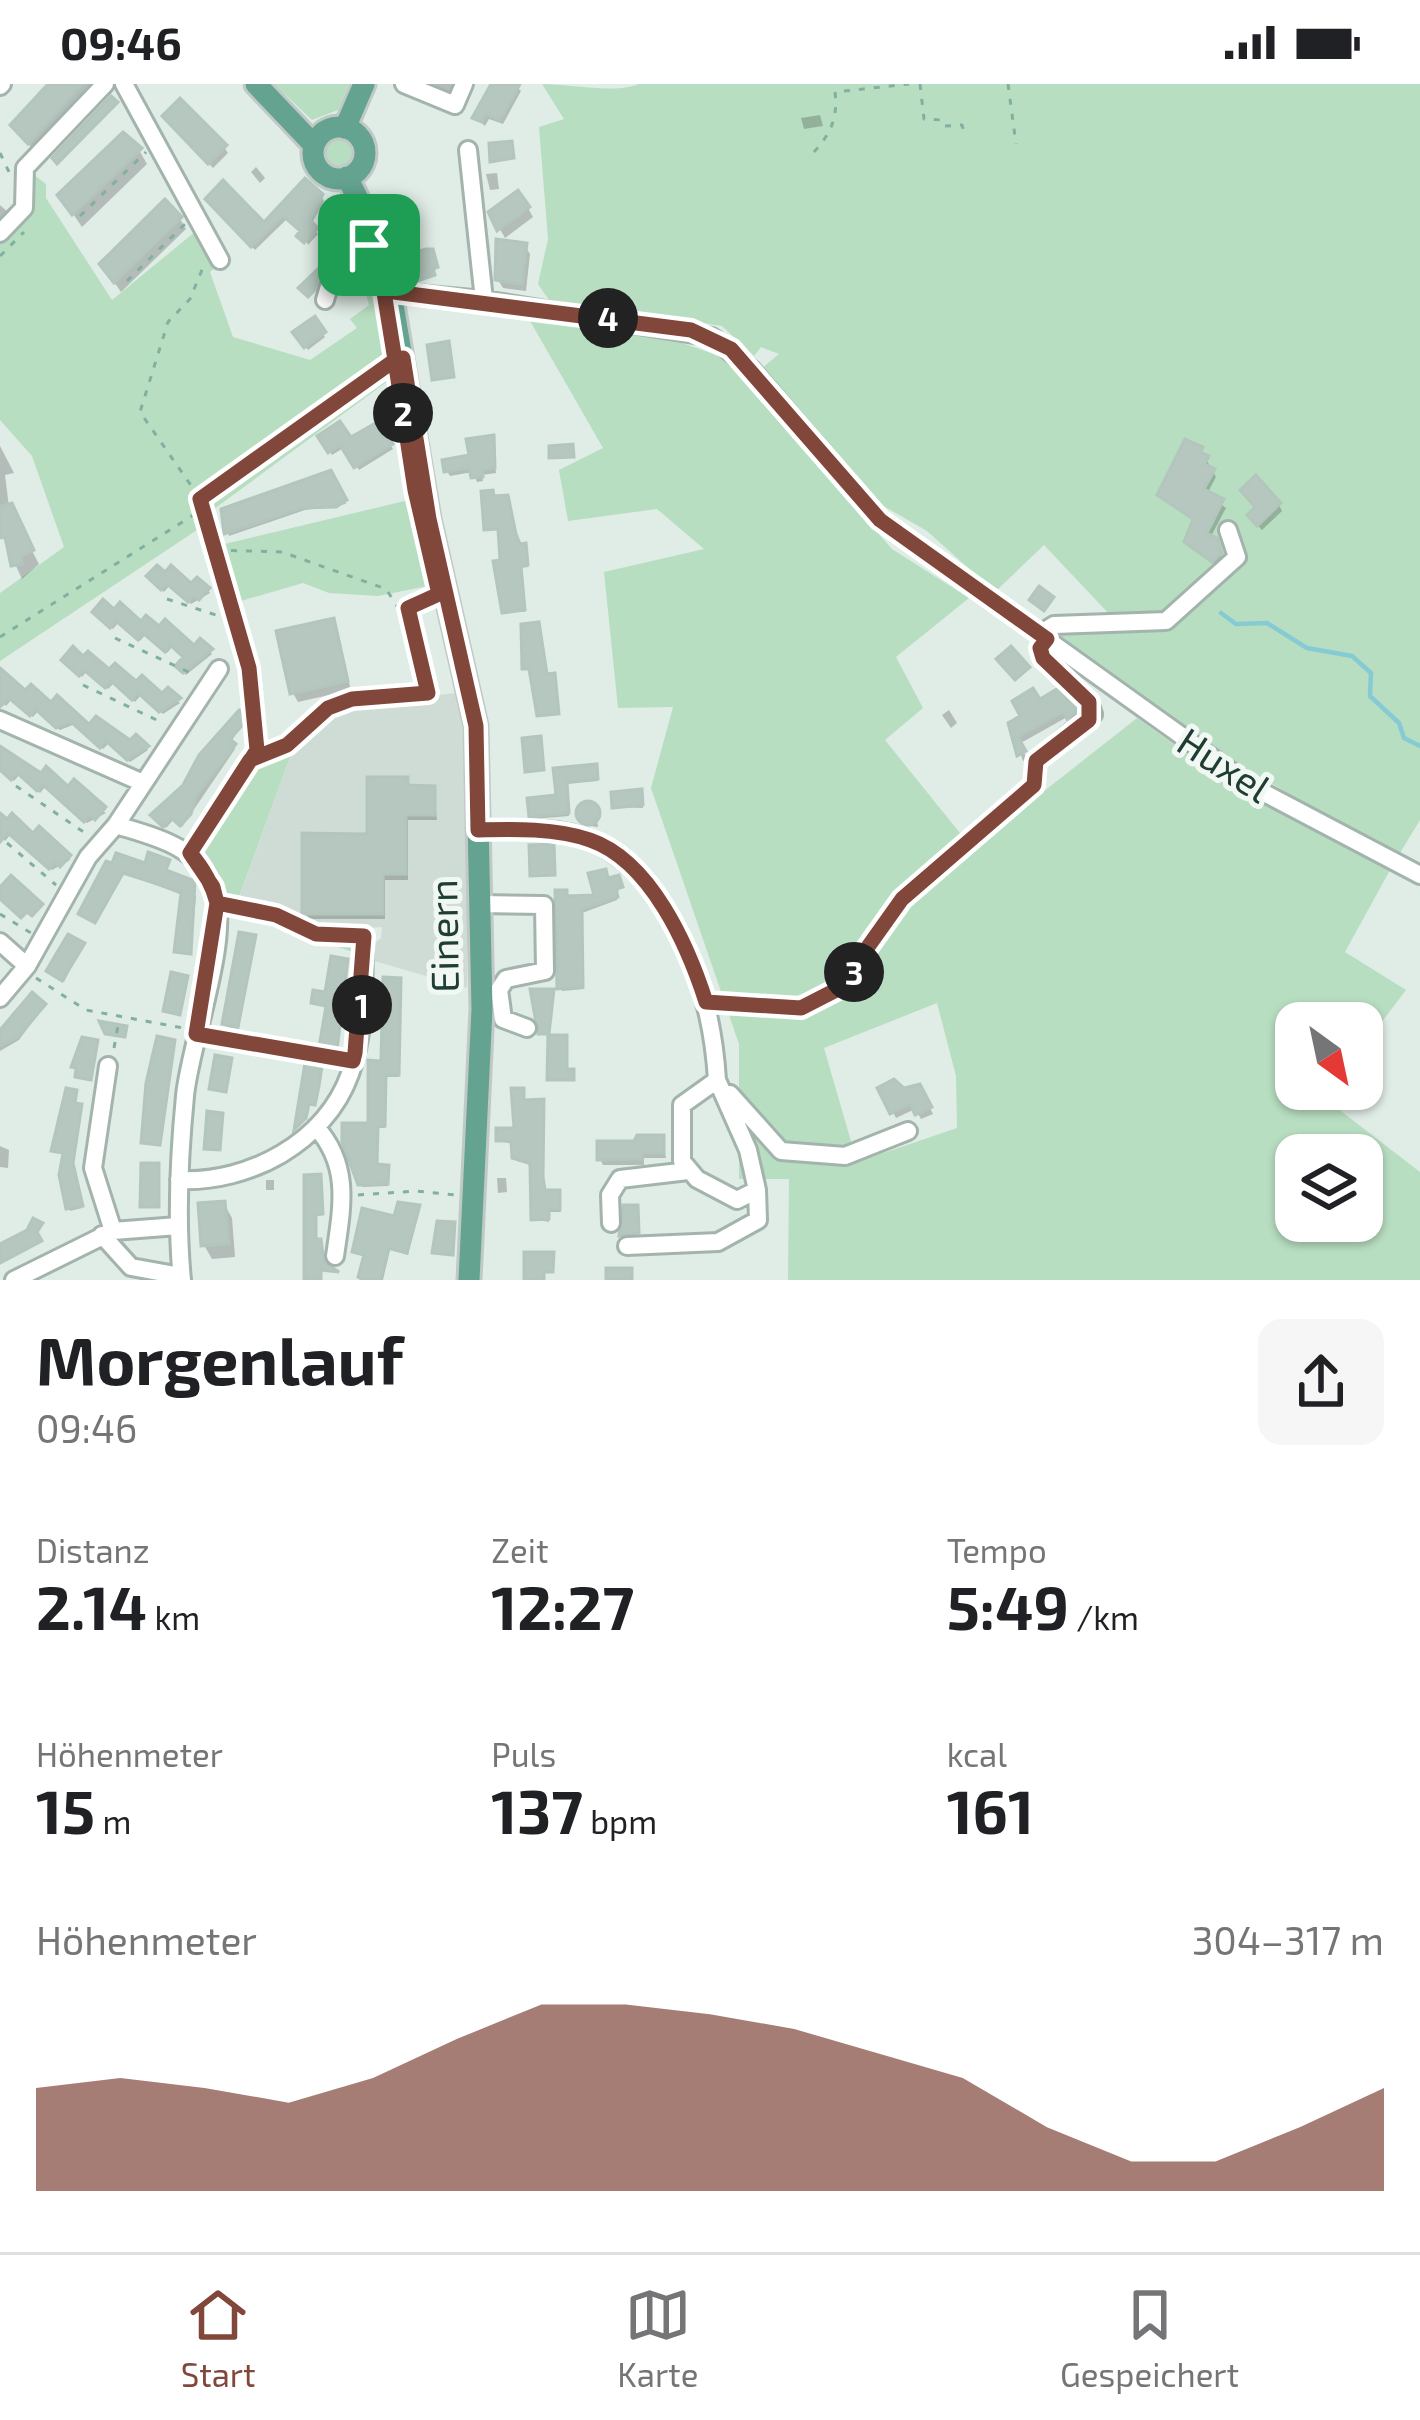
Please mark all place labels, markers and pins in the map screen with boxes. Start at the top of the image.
pin [318,194,420,296]
pin: 4 [578,288,638,348]
pin: 2 [373,383,433,443]
pin: 3 [824,942,884,1002]
pin: 1 [332,975,392,1035]

